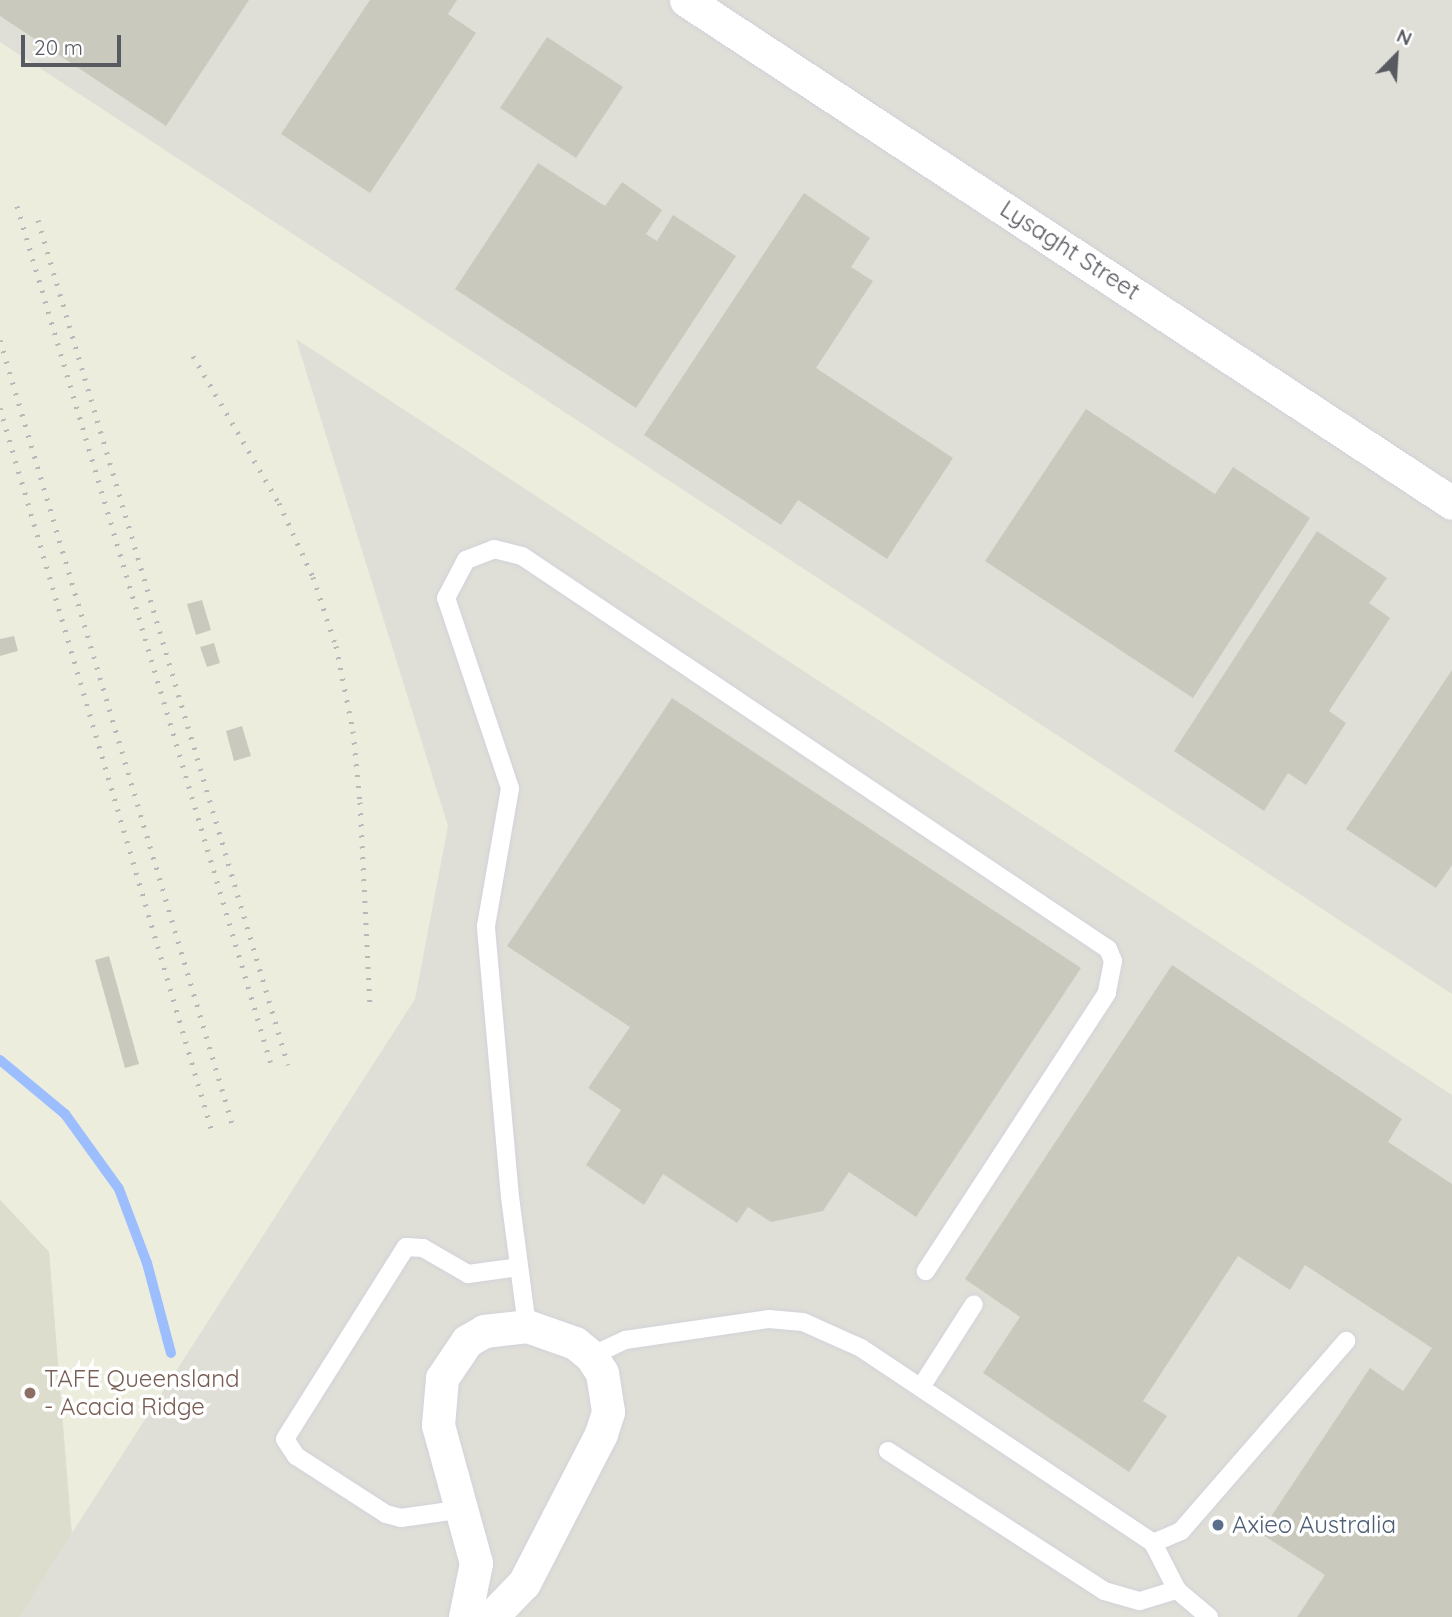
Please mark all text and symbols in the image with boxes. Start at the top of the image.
scale bar [24,21,124,65]
north arrow [1361,21,1431,91]
text: N [1393,23,1416,51]
text: 20 m [34,34,83,60]
street label: Lysaght Street [995,194,1145,306]
place label: TAFE Queensland - Acacia Ridge [44,1365,240,1421]
marker: TAFE Queensland - Acacia Ridge [22,1385,38,1401]
place label: Axieo Australia [1232,1511,1396,1539]
marker: Axieo Australia [1210,1517,1226,1533]

